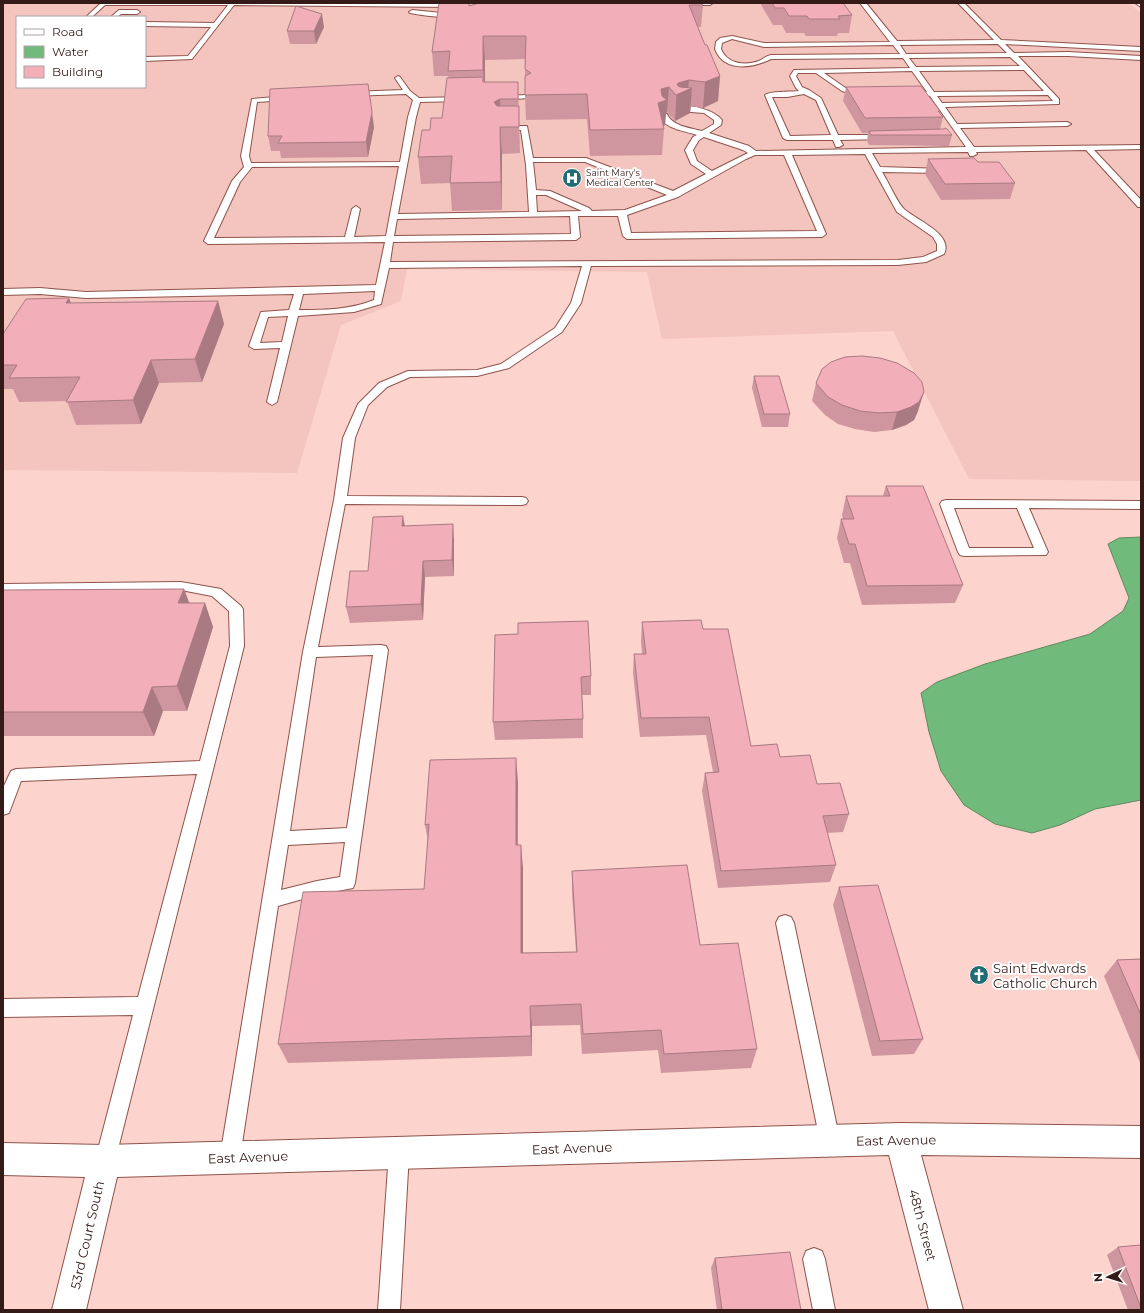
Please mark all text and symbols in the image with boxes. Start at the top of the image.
legend [16,16,146,88]
text: Road [52,24,83,39]
text: Water [52,44,89,59]
text: Building [52,64,103,79]
hospital icon: Saint Mary's Medical Center [561,167,583,189]
place label: Saint Mary's Medical Center [586,167,654,188]
place label: Saint Edwards Catholic Church [993,960,1098,991]
church icon: Saint Edwards Catholic Church [968,964,990,986]
street label: East Avenue [856,1131,936,1149]
street label: East Avenue [532,1139,613,1157]
street label: East Avenue [208,1148,289,1166]
street label: 53rd Court South [67,1179,107,1291]
street label: 48th Street [906,1187,940,1263]
north arrow [1088,1257,1128,1297]
text: N [1091,1273,1105,1283]

